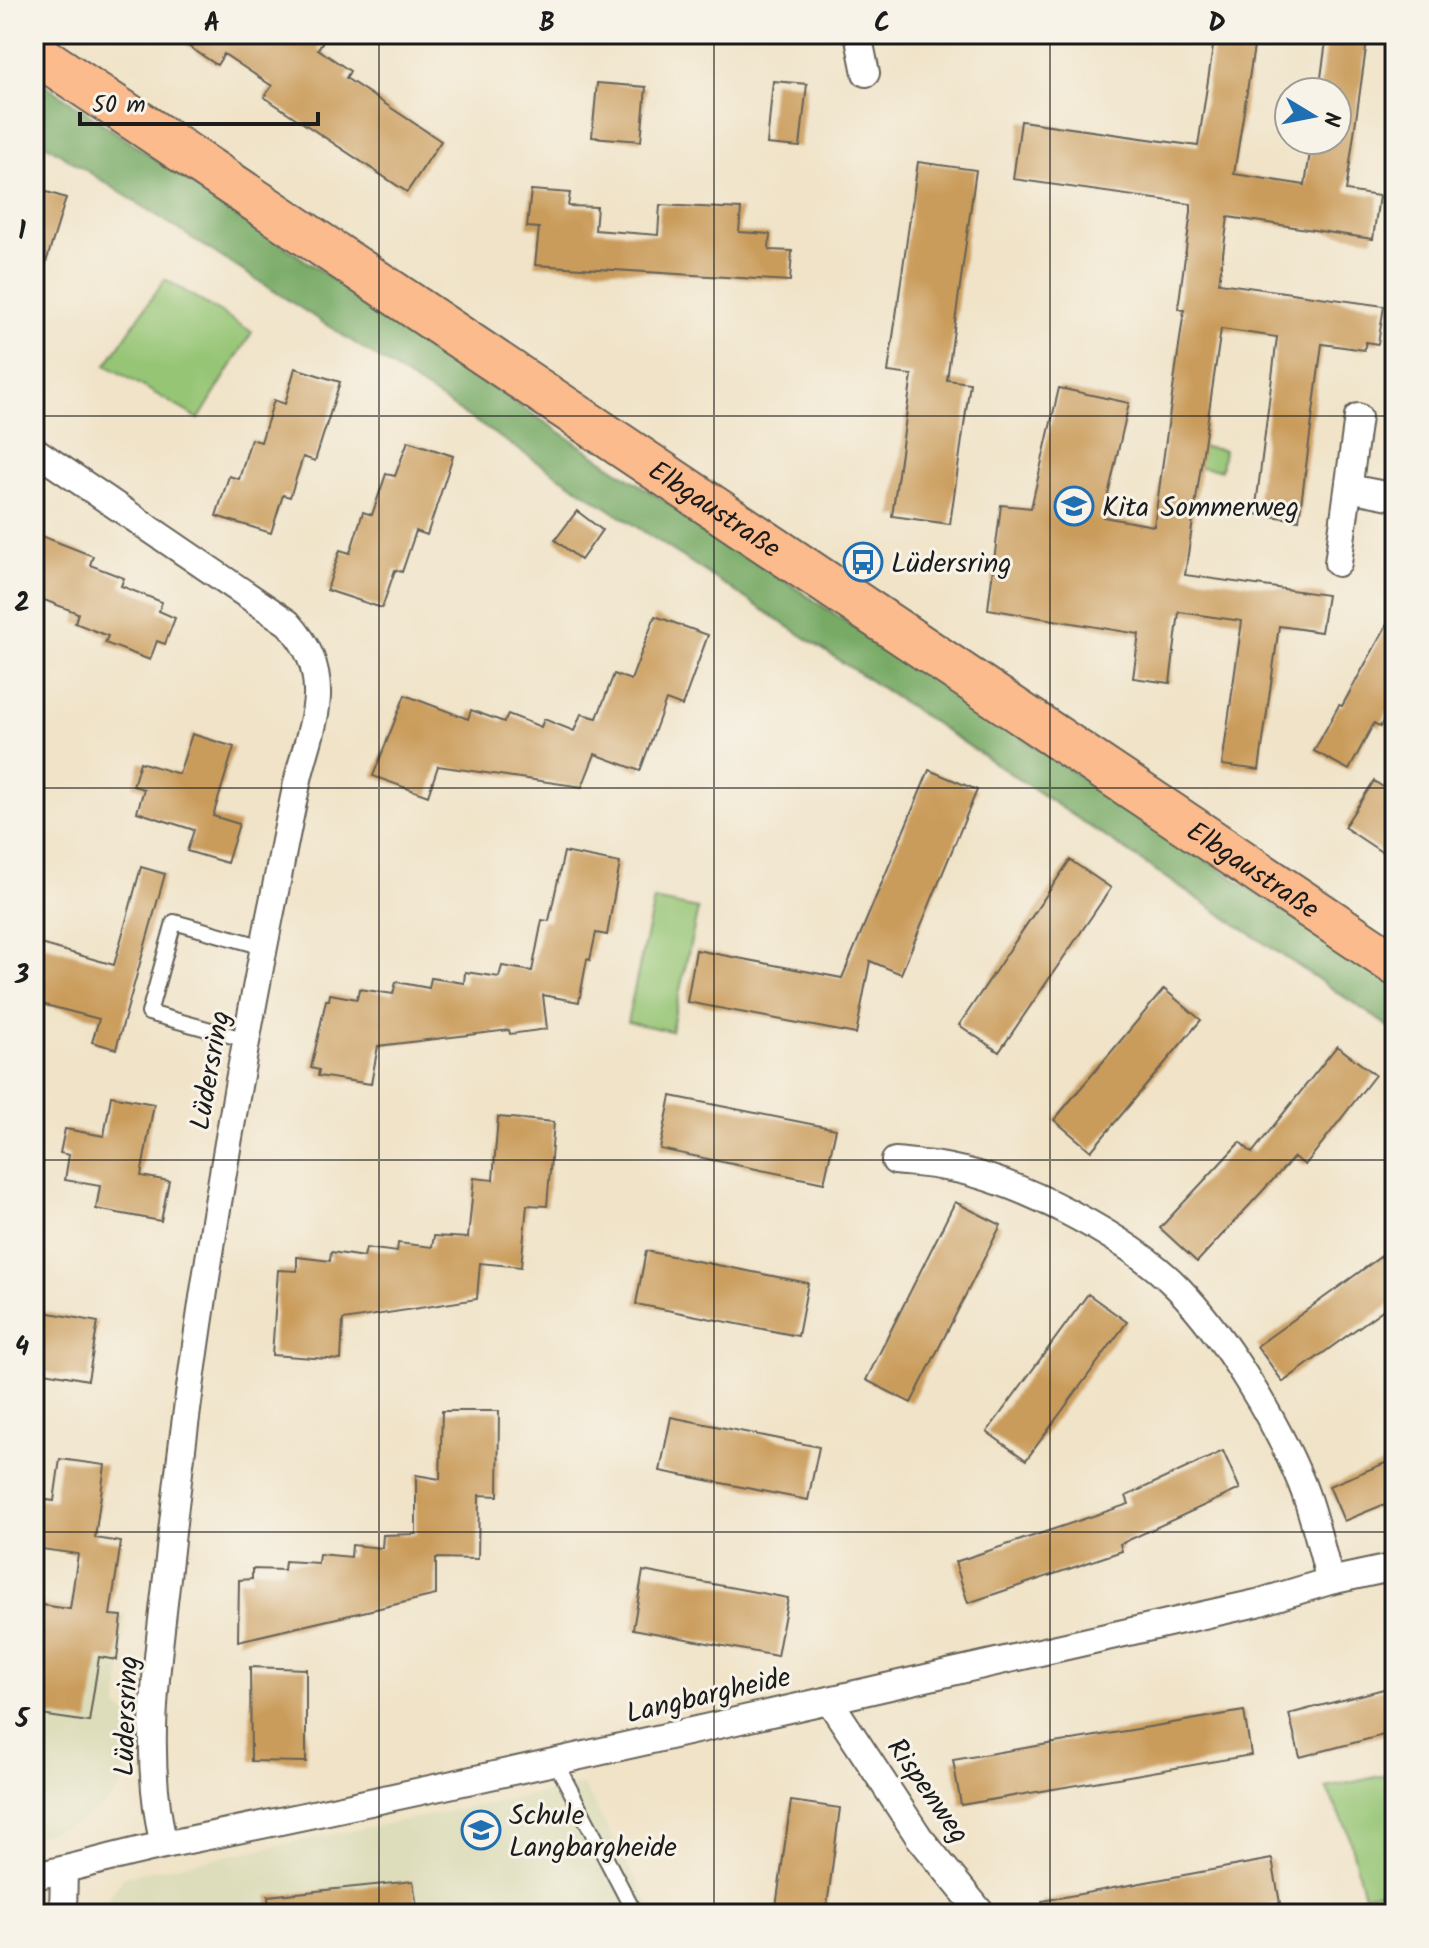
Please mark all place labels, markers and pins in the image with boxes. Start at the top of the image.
school or university icon: Kita Sommerweg [1053,485,1095,527]
place label: Kita Sommerweg [1102,486,1299,531]
bus stop icon: Lüdersring [842,541,884,583]
place label: Lüdersring [891,542,1012,587]
place label: Schule Langbargheide [509,1794,677,1871]
school or university icon: Schule Langbargheide [460,1809,502,1851]

